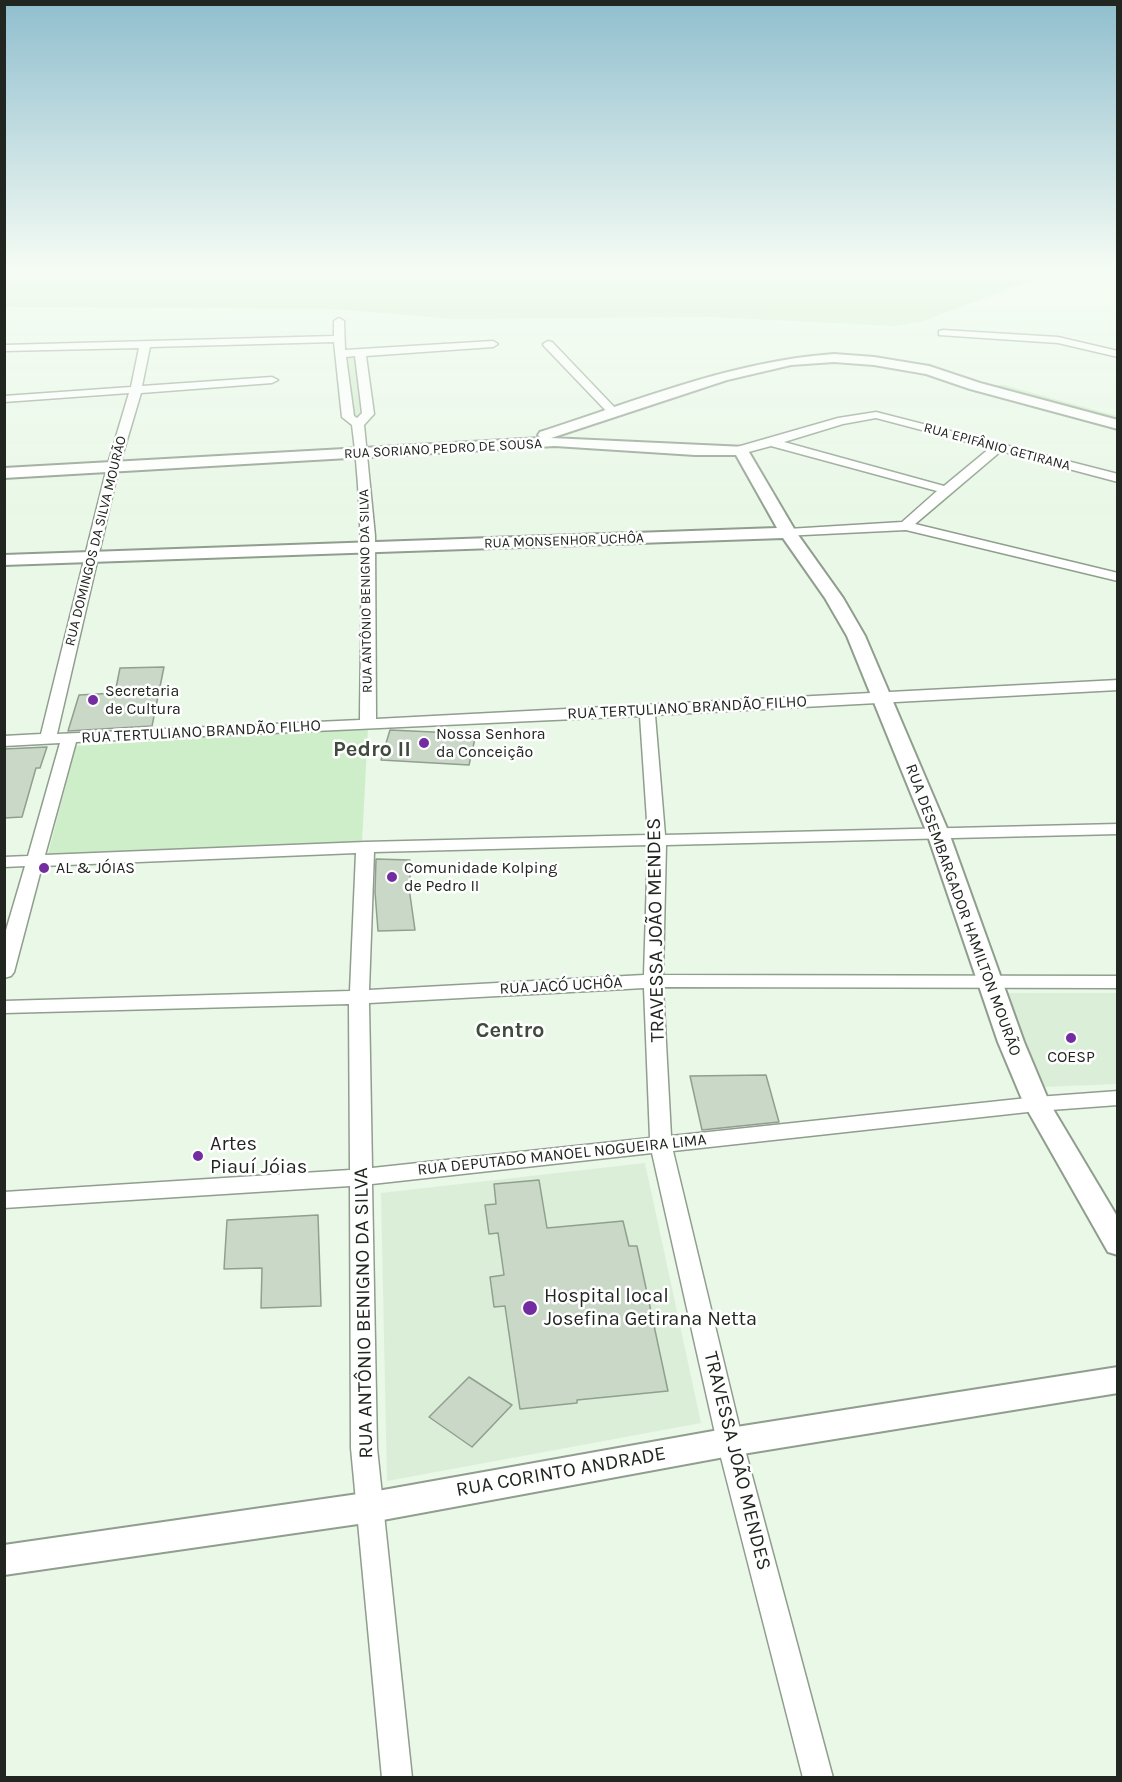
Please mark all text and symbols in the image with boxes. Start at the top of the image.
street label: RUA EPIFÂNIO GETIRANA [922,419,1072,475]
street label: RUA DOMINGOS DA SILVA MOURÃO [62,434,130,648]
street label: RUA SORIANO PEDRO DE SOUSA [343,435,543,463]
street label: RUA ANTÔNIO BENIGNO DA SILVA [356,489,376,693]
street label: RUA MONSENHOR UCHÔA [484,530,644,552]
place label: Secretaria de Cultura [105,681,181,719]
street label: RUA TERTULIANO BRANDÃO FILHO [567,692,807,724]
marker: Secretaria de Cultura [86,693,100,707]
street label: RUA TERTULIANO BRANDÃO FILHO [81,716,321,748]
place label: Nossa Senhora da Conceição [436,724,546,762]
marker: Nossa Senhora da Conceição [417,736,431,750]
district label: Pedro II [333,737,411,763]
street label: RUA DESEMBARGADOR HAMILTON MOURÃO [901,761,1025,1059]
street label: TRAVESSA JOÃO MENDES [642,817,670,1043]
place label: AL & JÓIAS [56,858,135,878]
place label: Comunidade Kolping de Pedro II [404,858,557,896]
marker: AL & JÓIAS [37,861,51,875]
marker: Comunidade Kolping de Pedro II [385,870,399,884]
street label: RUA JACÓ UCHÔA [499,973,623,999]
district label: Centro [475,1018,545,1044]
marker: COESP [1064,1031,1078,1045]
place label: COESP [1047,1047,1095,1067]
street label: RUA DEPUTADO MANOEL NOGUEIRA LIMA [416,1130,708,1180]
place label: Artes Piauí Jóias [210,1132,307,1179]
marker: Artes Piauí Jóias [191,1149,205,1163]
street label: RUA ANTÔNIO BENIGNO DA SILVA [349,1167,379,1459]
place label: Hospital local Josefina Getirana Netta [544,1284,757,1331]
marker: Hospital local Josefina Getirana Netta [521,1299,539,1317]
street label: TRAVESSA JOÃO MENDES [698,1349,776,1573]
street label: RUA CORINTO ANDRADE [454,1442,668,1502]

